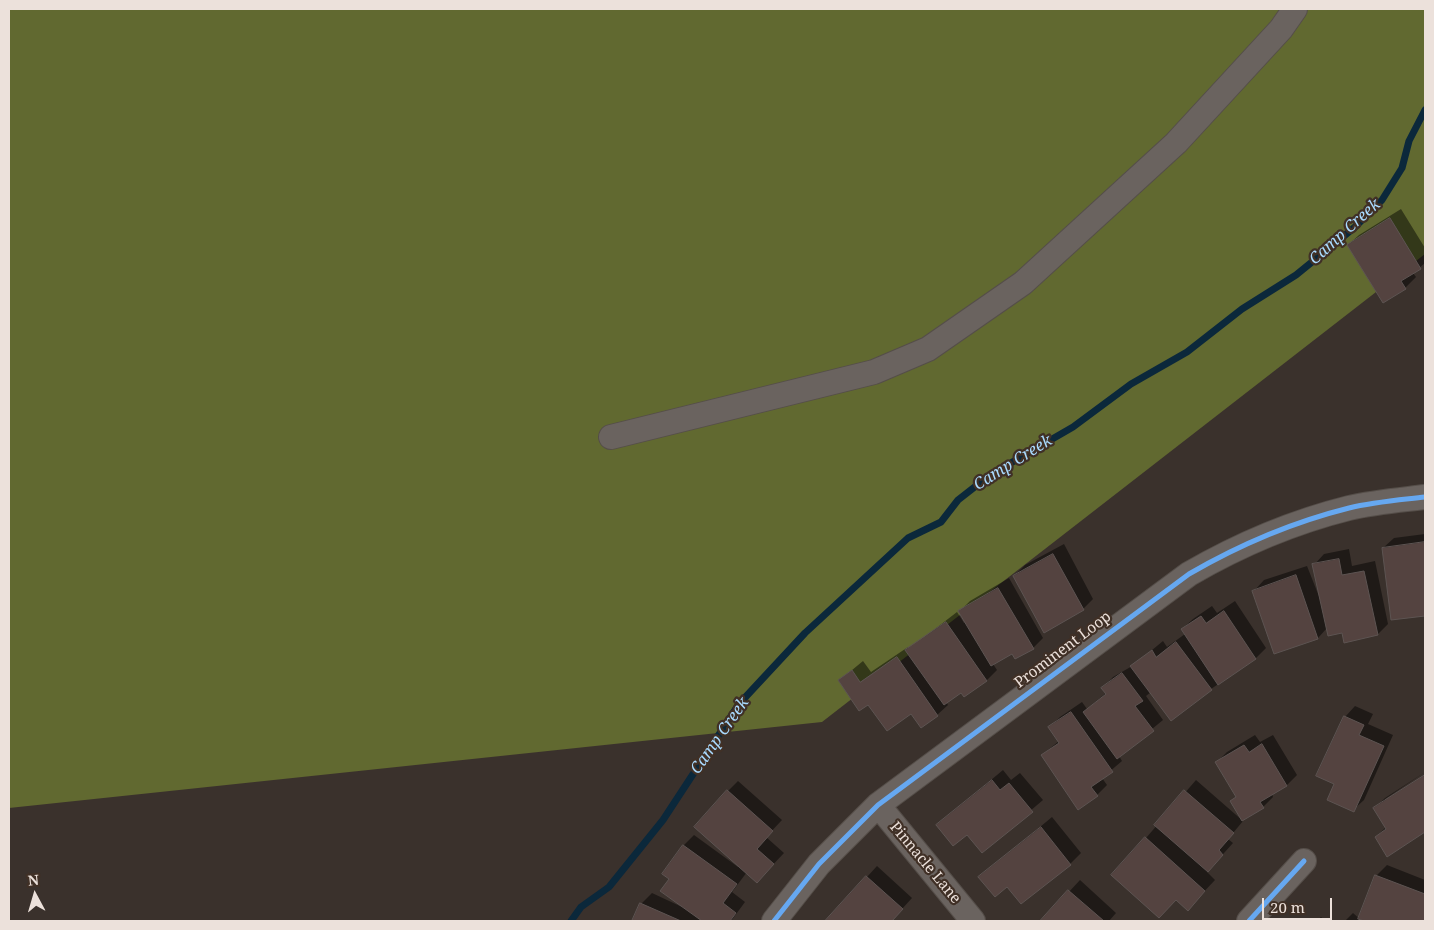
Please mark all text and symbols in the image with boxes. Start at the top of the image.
water label: Camp Creek [1305,195,1385,269]
water label: Camp Creek [970,431,1056,495]
street label: Prominent Loop [1011,608,1115,692]
water label: Camp Creek [687,694,753,778]
street label: Pinnacle Lane [886,818,964,908]
north arrow [10,870,60,920]
text: N [27,870,40,890]
scale bar [1264,888,1334,920]
text: 20 m [1270,897,1305,917]

